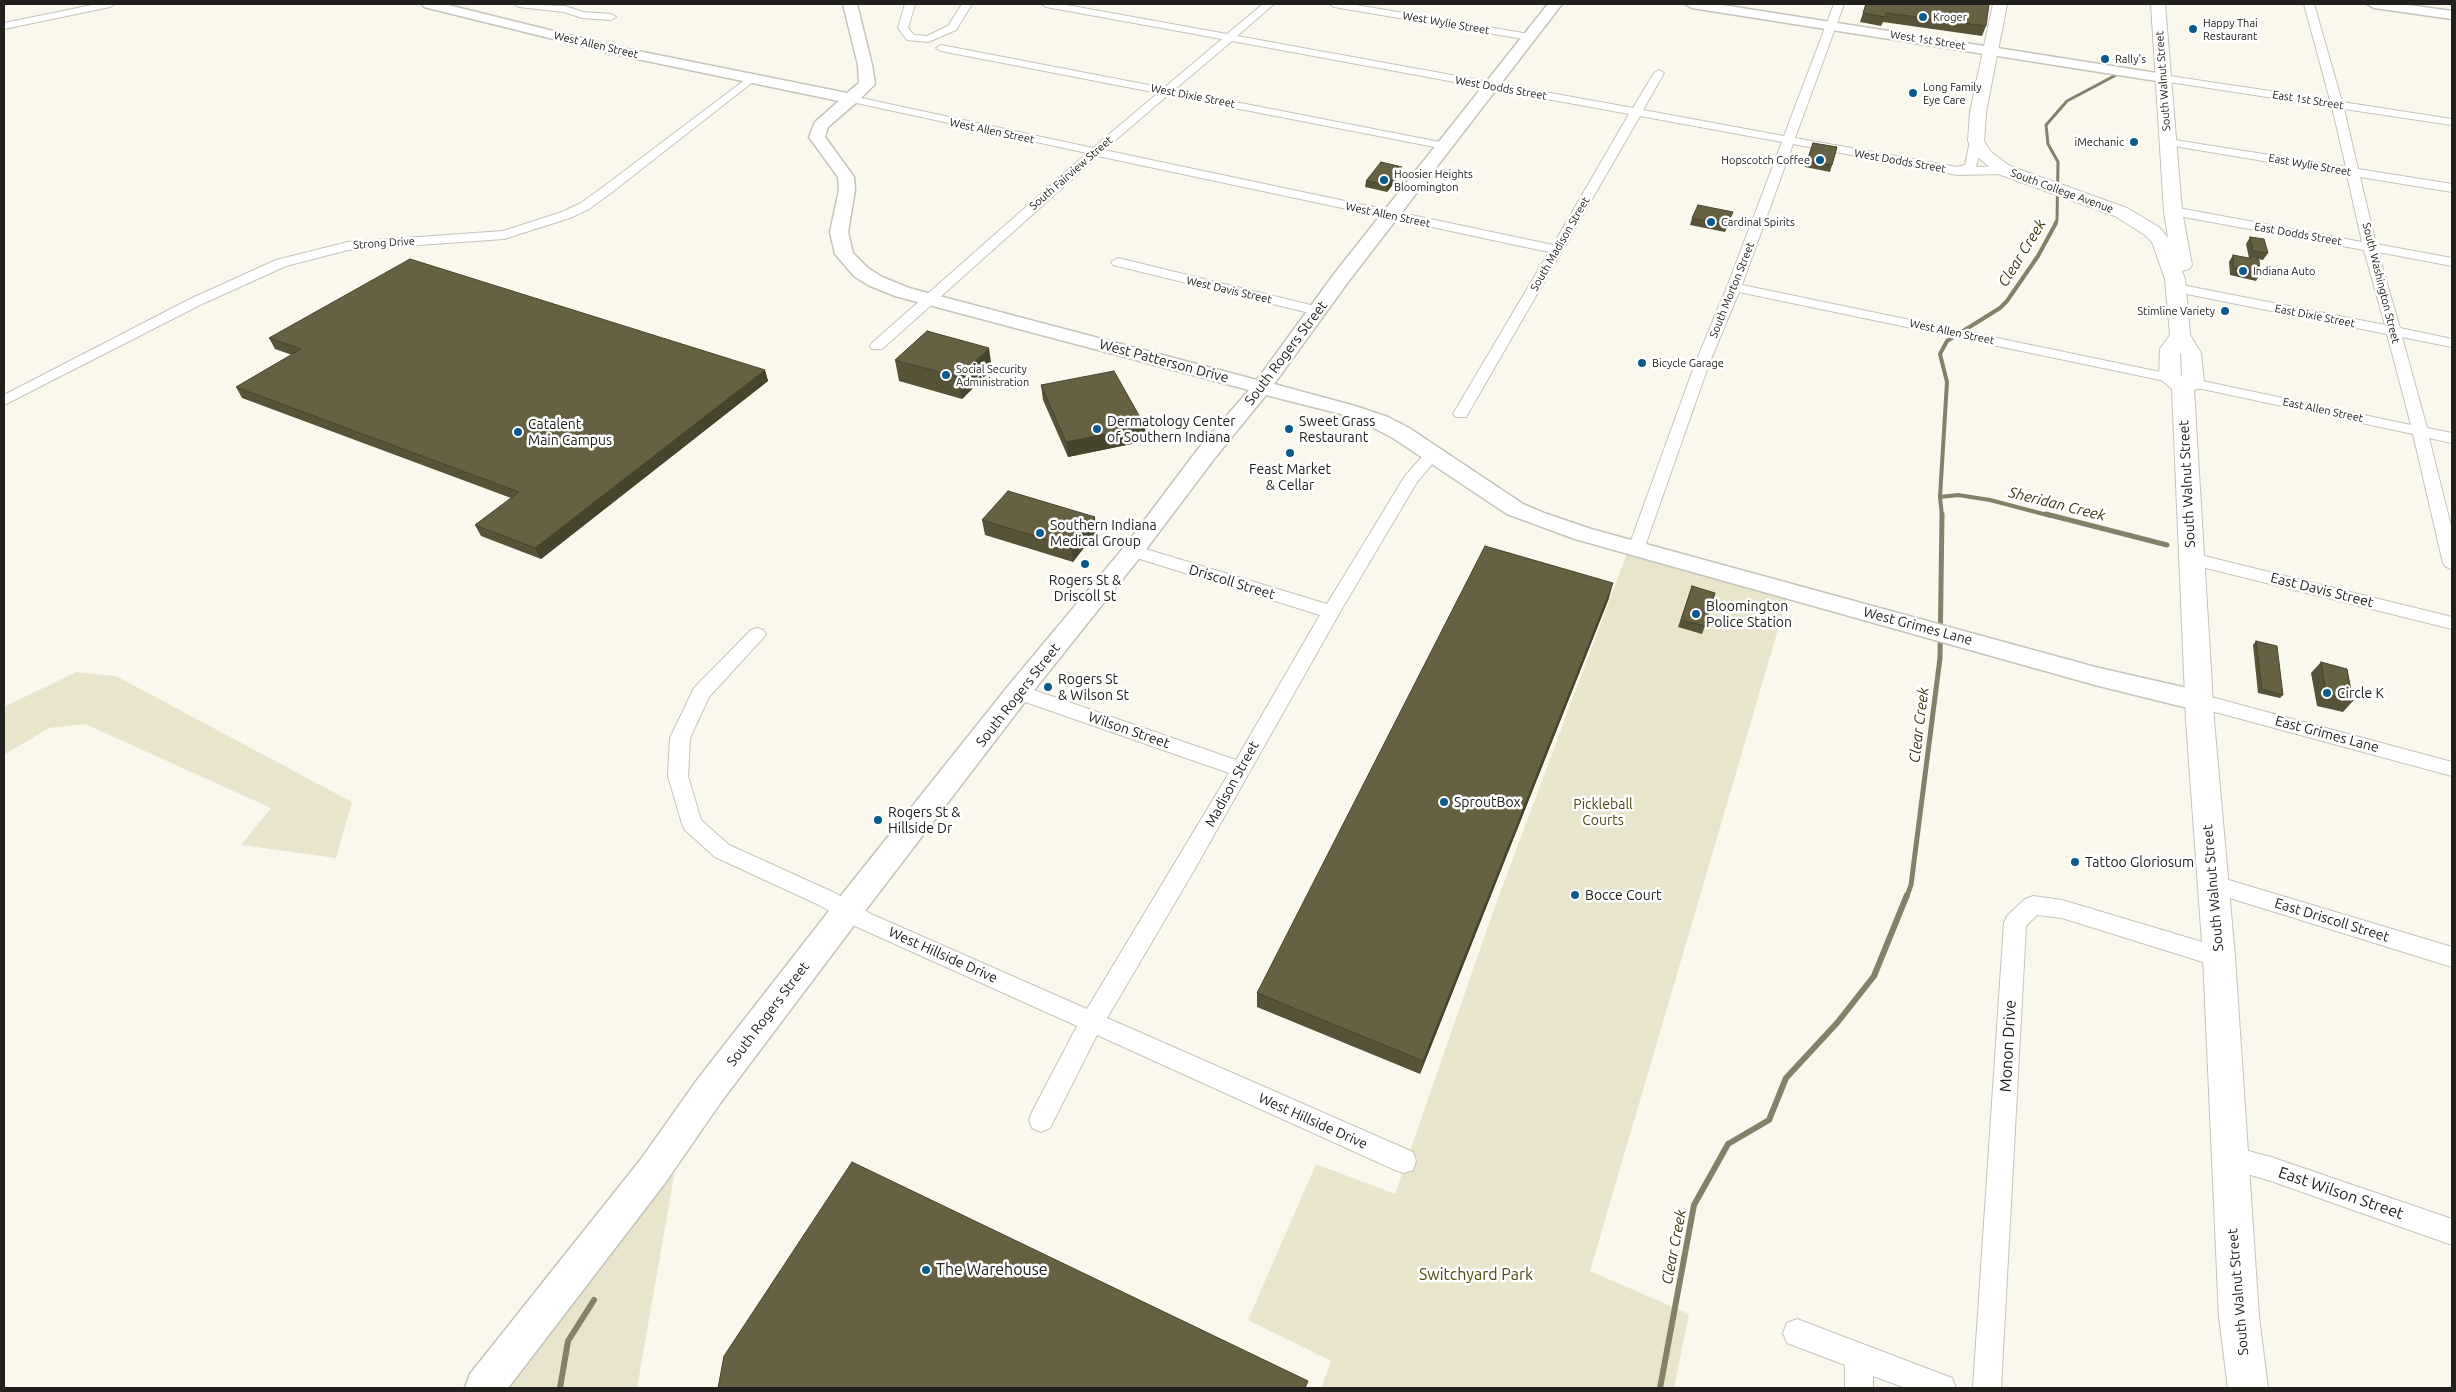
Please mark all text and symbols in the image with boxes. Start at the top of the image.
street label: West Wylie Street [1402,9,1490,37]
place label: Kroger [1933,10,1967,24]
marker: Kroger [1917,11,1929,23]
place label: Happy Thai Restaurant [2203,16,2258,42]
marker: Happy Thai Restaurant [2187,23,2199,35]
street label: West 1st Street [1889,28,1967,52]
street label: West Allen Street [553,29,639,61]
street label: South Walnut Street [2153,31,2173,131]
place label: Rally's [2115,52,2146,66]
marker: Rally's [2099,53,2111,65]
street label: West Dodds Street [1454,73,1548,103]
place label: Long Family Eye Care [1923,80,1982,106]
street label: West Dixie Street [1150,81,1236,111]
marker: Long Family Eye Care [1907,87,1919,99]
street label: East 1st Street [2271,88,2345,112]
street label: West Allen Street [948,116,1036,146]
street label: South Fairview Street [1027,133,1115,213]
place label: iMechanic [2075,135,2124,149]
marker: iMechanic [2128,136,2140,148]
street label: West Dodds Street [1853,146,1947,176]
street label: East Wylie Street [2268,151,2352,179]
place label: Hopscotch Coffee [1721,153,1810,167]
marker: Hopscotch Coffee [1814,154,1826,166]
street label: South College Avenue [2009,166,2115,216]
place label: Hoosier Heights Bloomington [1394,167,1473,193]
marker: Hoosier Heights Bloomington [1378,174,1390,186]
street label: South Madison Street [1528,195,1592,293]
street label: West Allen Street [1344,200,1432,230]
place label: Cardinal Spirits [1721,215,1795,229]
marker: Cardinal Spirits [1705,216,1717,228]
water label: Clear Creek [1994,216,2050,290]
street label: East Dodds Street [2253,220,2343,248]
street label: South Washington Street [2360,221,2402,345]
street label: Strong Drive [353,234,415,252]
street label: South Morton Street [1707,240,1757,340]
place label: Indiana Auto [2253,264,2315,278]
marker: Indiana Auto [2237,265,2249,277]
street label: West Davis Street [1185,274,1273,306]
street label: South Rogers Street [1241,297,1331,409]
street label: East Dixie Street [2274,302,2356,330]
place label: Stimline Variety [2137,304,2215,318]
marker: Stimline Variety [2219,305,2231,317]
street label: West Allen Street [1908,317,1996,347]
street label: West Patterson Drive [1097,336,1231,386]
place label: Bicycle Garage [1652,356,1724,370]
marker: Bicycle Garage [1636,357,1648,369]
place label: Social Security Administration [956,362,1029,388]
marker: Social Security Administration [940,369,952,381]
street label: East Allen Street [2282,395,2364,425]
place label: Dermatology Center of Southern Indiana [1107,413,1235,446]
place label: Sweet Grass Restaurant [1299,413,1375,446]
place label: Catalent Main Campus [528,416,612,448]
street label: South Walnut Street [2175,420,2199,548]
marker: Dermatology Center of Southern Indiana [1091,423,1103,435]
marker: Sweet Grass Restaurant [1283,423,1295,435]
marker: Catalent Main Campus [512,426,524,438]
marker: Feast Market & Cellar [1284,447,1296,459]
place label: Feast Market & Cellar [1249,461,1331,494]
water label: Sheridan Creek [2007,483,2107,525]
place label: Southern Indiana Medical Group [1050,517,1157,550]
marker: Southern Indiana Medical Group [1034,527,1046,539]
marker: Rogers St & Driscoll St [1079,558,1091,570]
street label: Driscoll Street [1187,561,1277,603]
street label: East Davis Street [2269,569,2375,611]
place label: Rogers St & Driscoll St [1049,572,1121,604]
place label: Bloomington Police Station [1706,598,1792,630]
street label: West Grimes Lane [1862,603,1974,649]
marker: Bloomington Police Station [1690,608,1702,620]
street label: South Rogers Street [972,640,1064,750]
place label: Rogers St & Wilson St [1058,671,1129,704]
marker: Rogers St & Wilson St [1042,681,1054,693]
place label: Circle K [2337,685,2384,701]
water label: Clear Creek [1905,686,1933,764]
marker: Circle K [2321,687,2333,699]
street label: Wilson Street [1086,708,1172,752]
street label: East Grimes Lane [2273,712,2381,756]
street label: Madison Street [1202,738,1262,830]
place label: SproutBox [1454,794,1521,810]
marker: SproutBox [1438,796,1450,808]
park label: Pickleball Courts [1573,796,1633,829]
place label: Rogers St & Hillside Dr [888,804,960,836]
marker: Rogers St & Hillside Dr [872,814,884,826]
street label: South Walnut Street [2199,824,2227,952]
place label: Tattoo Gloriosum [2085,854,2194,870]
marker: Tattoo Gloriosum [2069,856,2081,868]
place label: Bocce Court [1585,887,1662,903]
marker: Bocce Court [1569,889,1581,901]
street label: East Driscoll Street [2273,895,2391,945]
street label: West Hillside Drive [886,923,1000,987]
street label: South Rogers Street [723,958,813,1070]
street label: Monon Drive [1996,999,2020,1093]
street label: West Hillside Drive [1256,1089,1370,1153]
street label: East Wilson Street [2276,1163,2406,1223]
water label: Clear Creek [1658,1208,1690,1286]
street label: South Walnut Street [2224,1228,2252,1356]
place label: The Warehouse [936,1260,1048,1280]
marker: The Warehouse [920,1264,932,1276]
park label: Switchyard Park [1419,1265,1533,1285]

